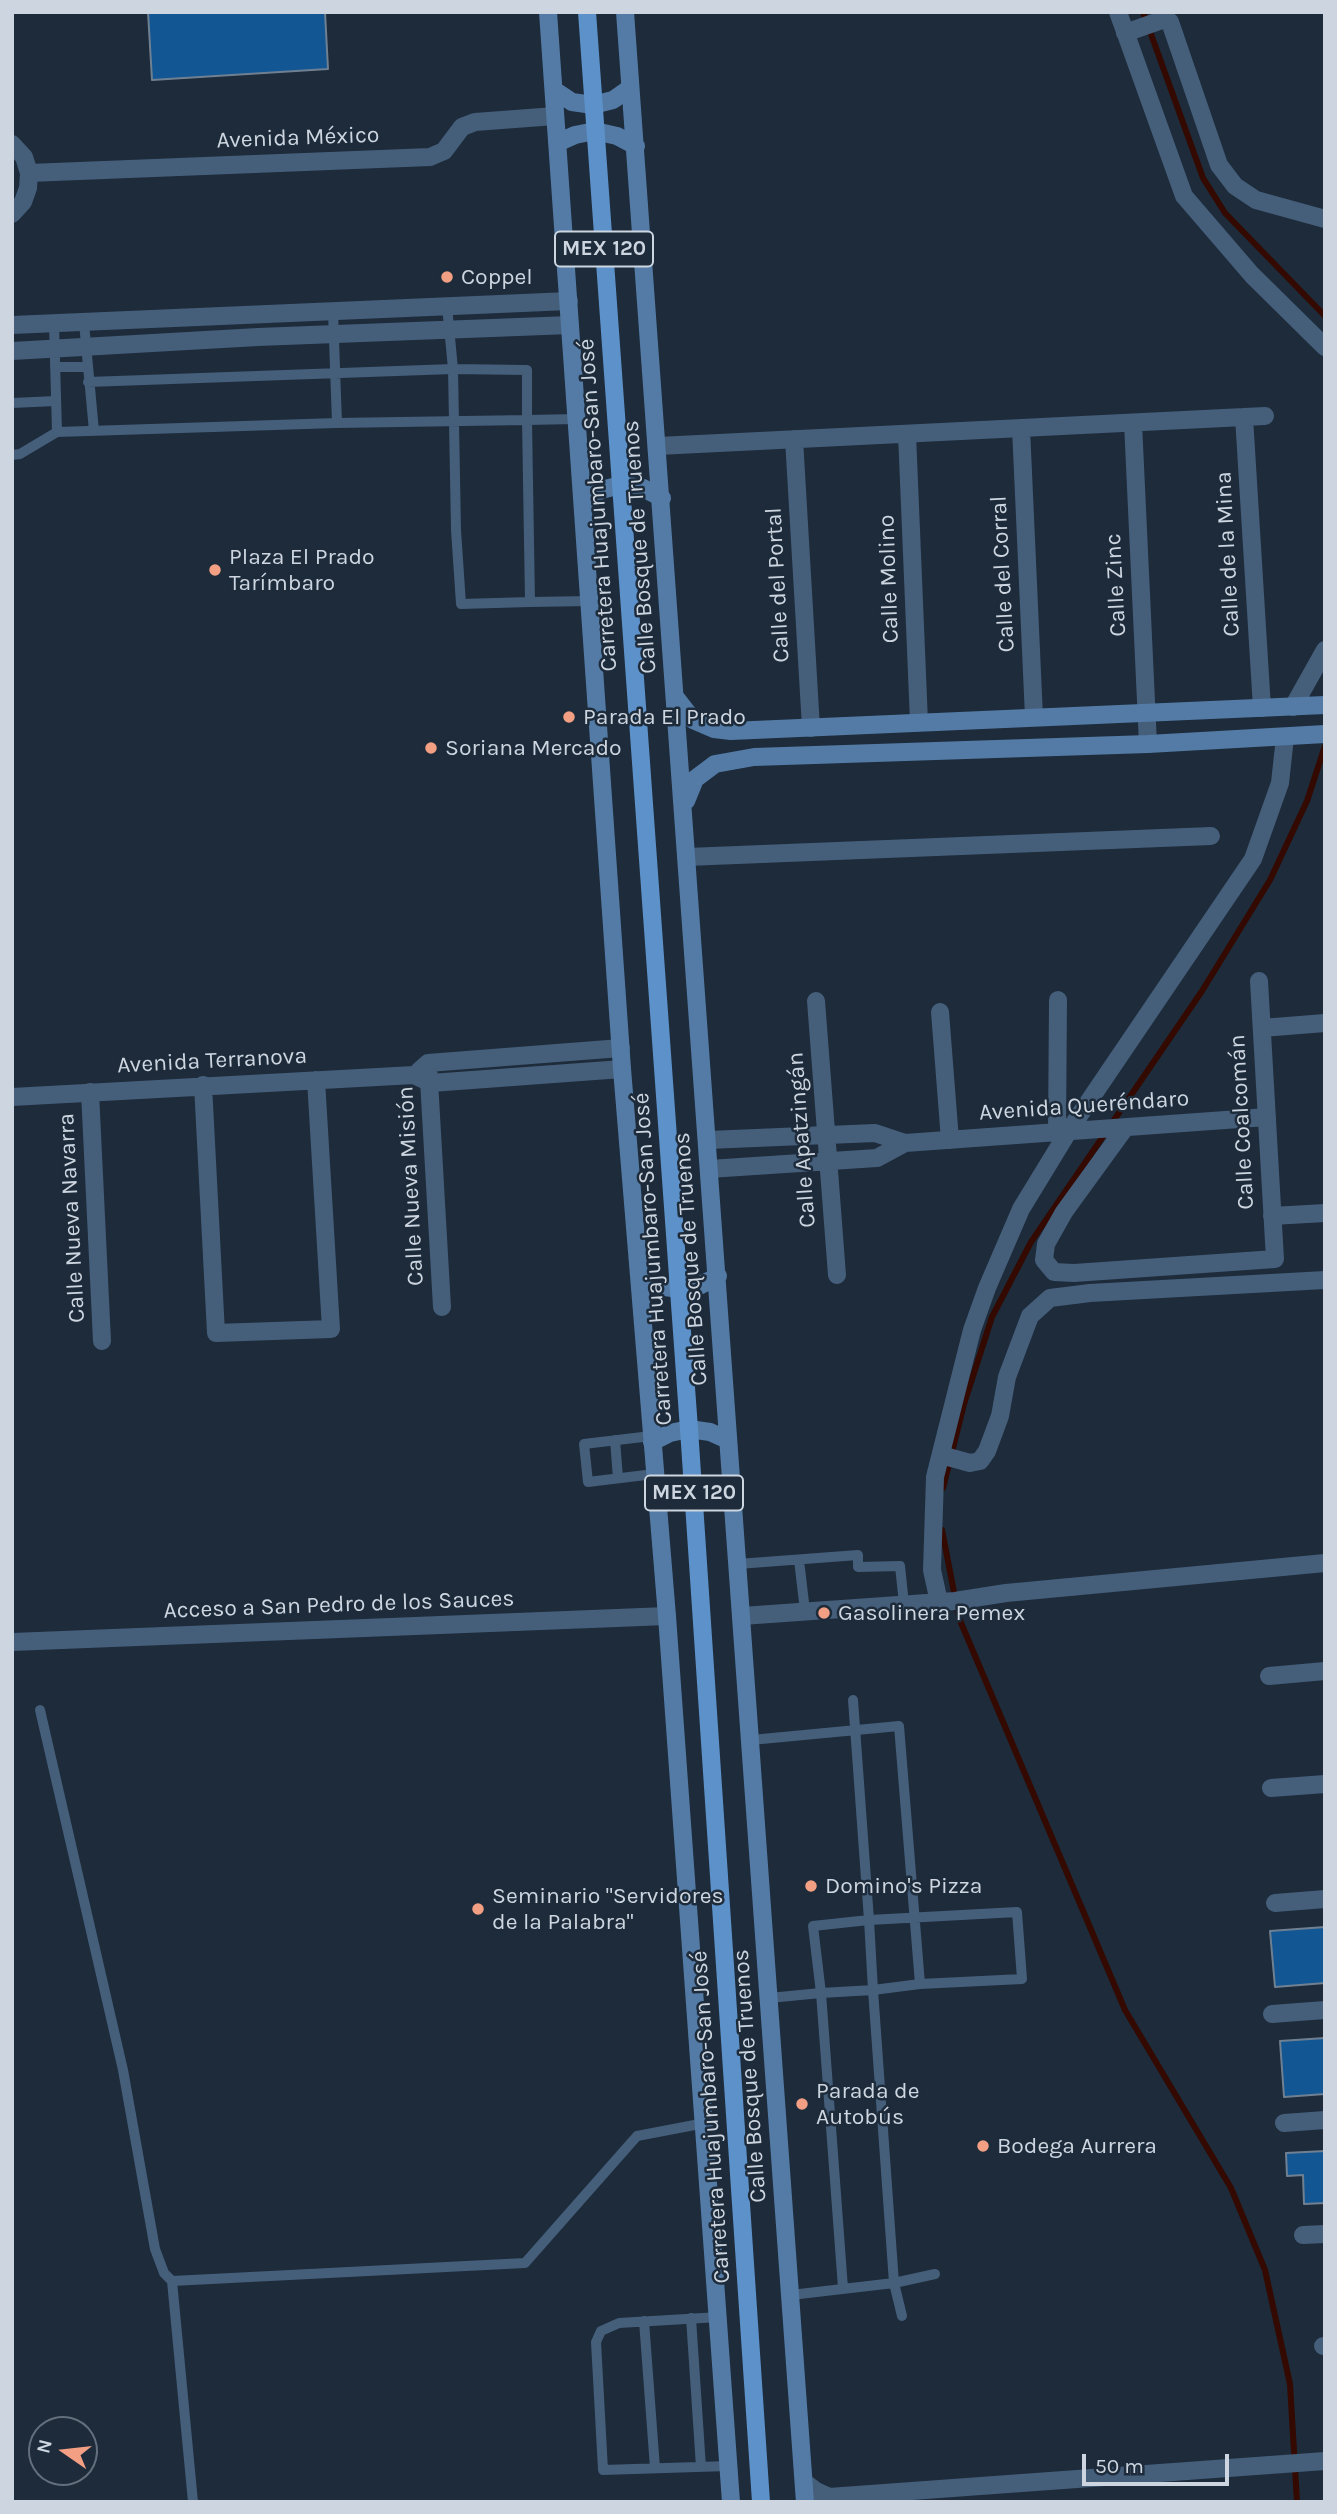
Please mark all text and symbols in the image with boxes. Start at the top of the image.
street label: Avenida México [216,121,380,155]
road number: MEX 120 [555,232,653,266]
place label: Coppel [461,263,533,291]
marker: Coppel [439,269,455,285]
street label: Carretera Huajumbaro-San José [573,338,623,672]
street label: Calle Bosque de Truenos [617,419,663,675]
street label: Calle de la Mina [1210,471,1246,637]
street label: Calle del Corral [985,495,1021,653]
street label: Calle del Portal [760,507,796,663]
street label: Calle Molino [873,514,905,644]
street label: Calle Zinc [1100,533,1132,637]
place label: Plaza El Prado Tarímbaro [229,543,375,597]
marker: Plaza El Prado Tarímbaro [207,562,223,578]
place label: Parada El Prado [583,703,746,731]
marker: Parada El Prado [561,709,577,725]
place label: Soriana Mercado [445,734,622,762]
marker: Soriana Mercado [423,740,439,756]
street label: Calle Coalcomán [1224,1034,1260,1210]
street label: Avenida Terranova [116,1042,308,1080]
street label: Calle Apatzingán [782,1051,822,1229]
street label: Avenida Queréndaro [978,1085,1190,1127]
street label: Calle Nueva Misión [392,1086,430,1286]
street label: Carretera Huajumbaro-San José [628,1092,678,1426]
street label: Calle Nueva Navarra [53,1112,91,1324]
street label: Calle Bosque de Truenos [668,1131,714,1387]
road number: MEX 120 [645,1476,743,1510]
street label: Acceso a San Pedro de los Sauces [163,1585,515,1625]
place label: Gasolinera Pemex [838,1599,1025,1627]
marker: Gasolinera Pemex [816,1605,832,1621]
place label: Domino's Pizza [825,1872,982,1900]
marker: Domino's Pizza [803,1878,819,1894]
place label: Seminario "Servidores de la Palabra" [492,1882,724,1936]
marker: Seminario "Servidores de la Palabra" [470,1901,486,1917]
street label: Calle Bosque de Truenos [727,1948,773,2204]
street label: Carretera Huajumbaro-San José [686,1950,736,2284]
place label: Parada de Autobús [816,2077,920,2131]
marker: Parada de Autobús [794,2096,810,2112]
place label: Bodega Aurrera [997,2132,1157,2160]
marker: Bodega Aurrera [975,2138,991,2154]
north arrow [28,2416,98,2486]
text: N [32,2437,57,2456]
scale bar [1085,2440,1232,2484]
text: 50 m [1095,2454,1144,2478]

